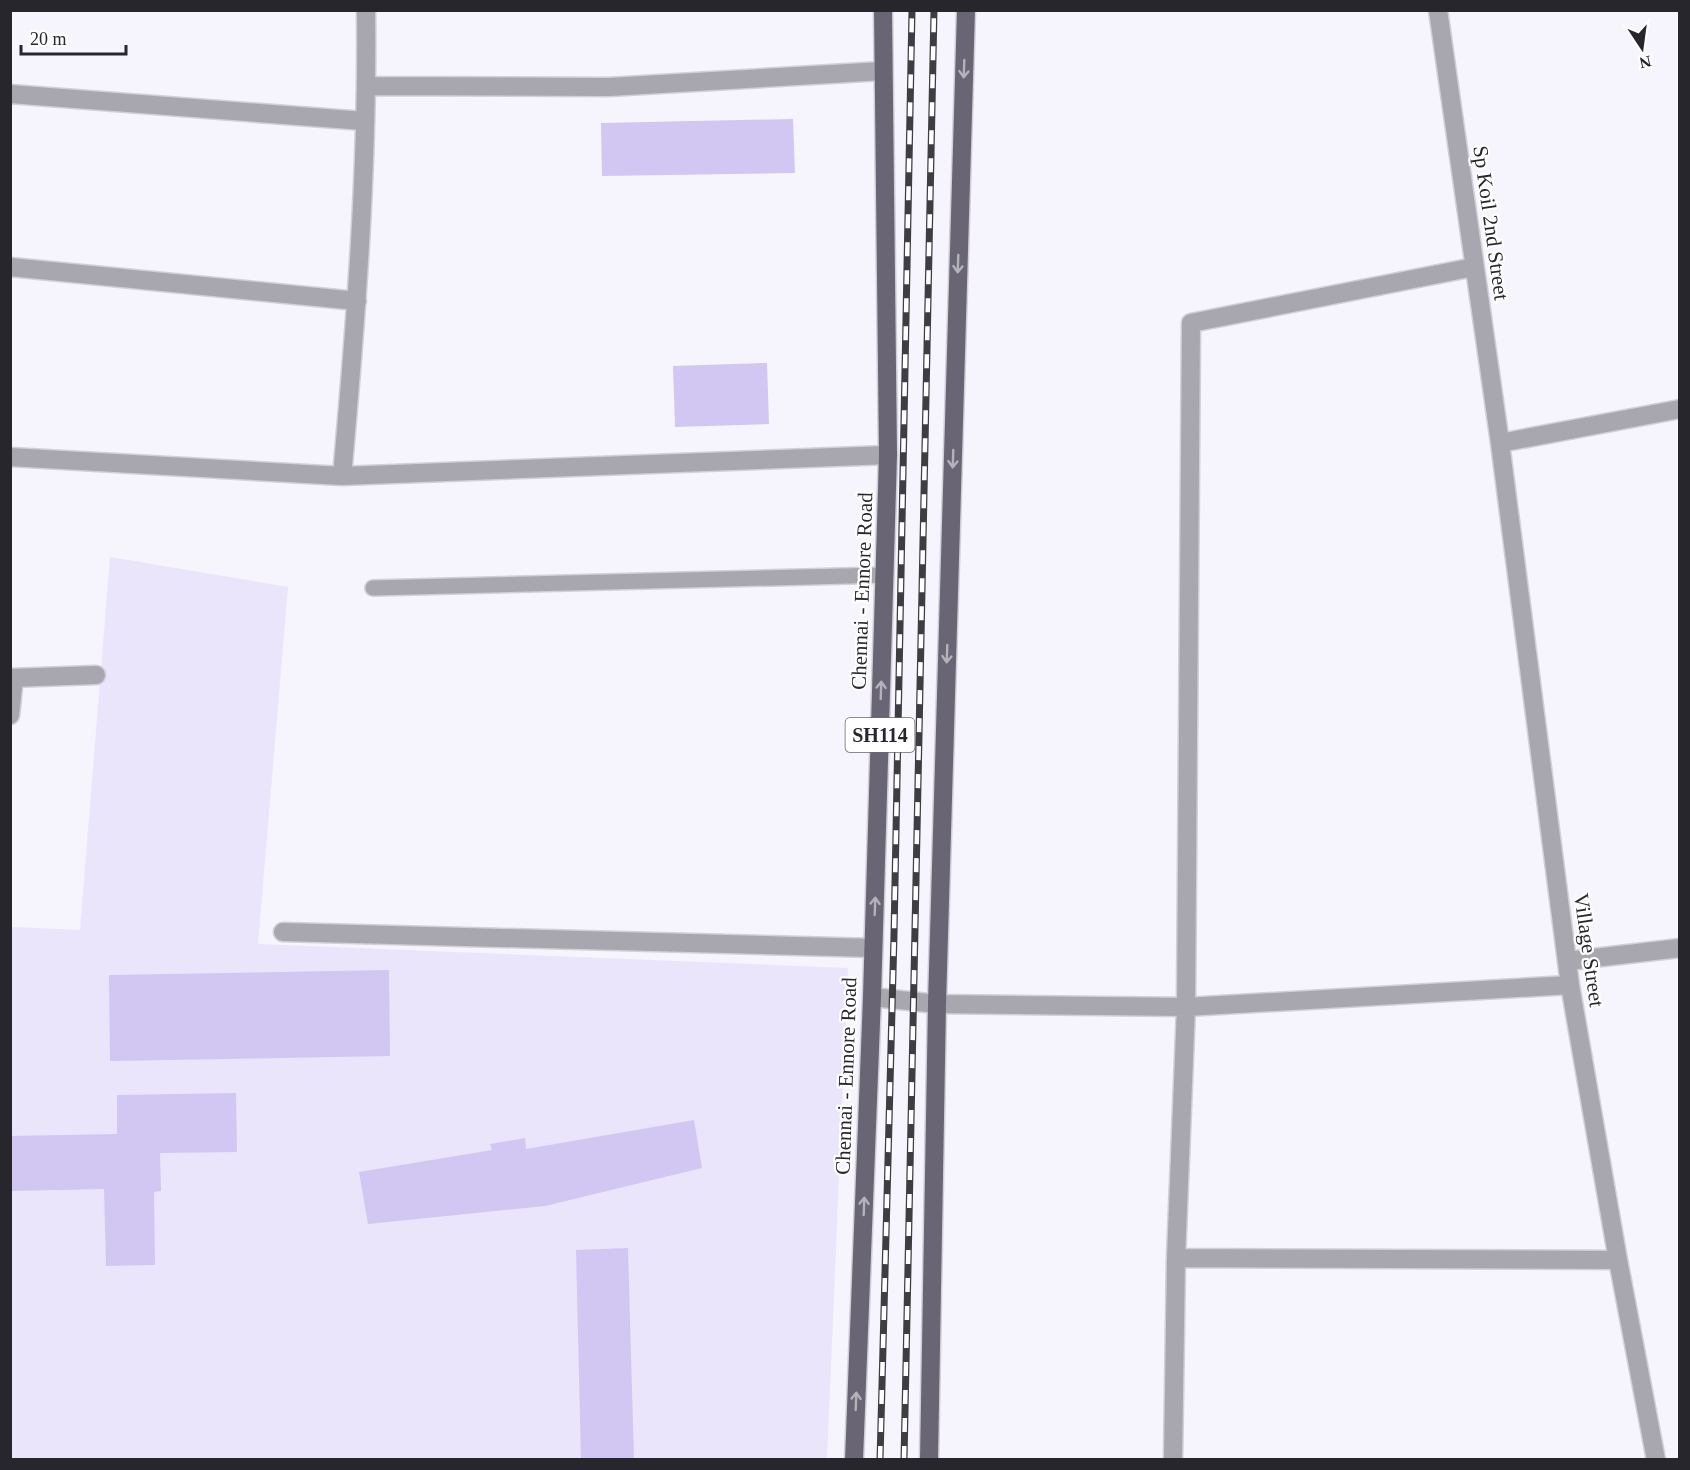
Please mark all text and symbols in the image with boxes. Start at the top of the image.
scale bar [21,18,126,56]
north arrow [1612,18,1672,78]
text: 20 m [30,29,67,49]
text: N [1637,53,1653,72]
one-way arrow [958,58,970,78]
street label: Sp Koil 2nd Street [1468,144,1514,302]
one-way arrow [953,253,964,273]
one-way arrow [947,448,958,468]
street label: Chennai - Ennore Road [847,491,877,690]
one-way arrow [941,643,953,663]
one-way arrow [875,681,887,701]
road number: SH114 [846,718,914,752]
street label: Village Street [1569,891,1609,1009]
one-way arrow [869,897,880,917]
street label: Chennai - Ennore Road [831,976,861,1175]
one-way arrow [858,1197,870,1217]
one-way arrow [851,1392,862,1412]

